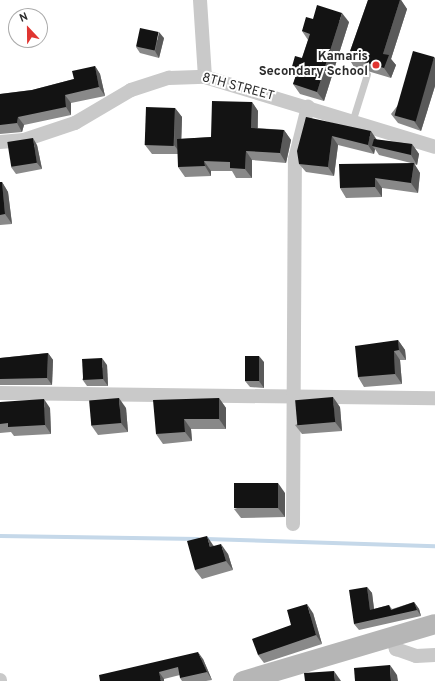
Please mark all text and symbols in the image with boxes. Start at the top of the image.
north arrow [8,8,48,48]
text: N [18,10,30,26]
place label: Kamaris Secondary School [259,50,368,81]
marker: Kamaris Secondary School [371,60,381,70]
street label: 8TH STREET [200,71,276,105]

